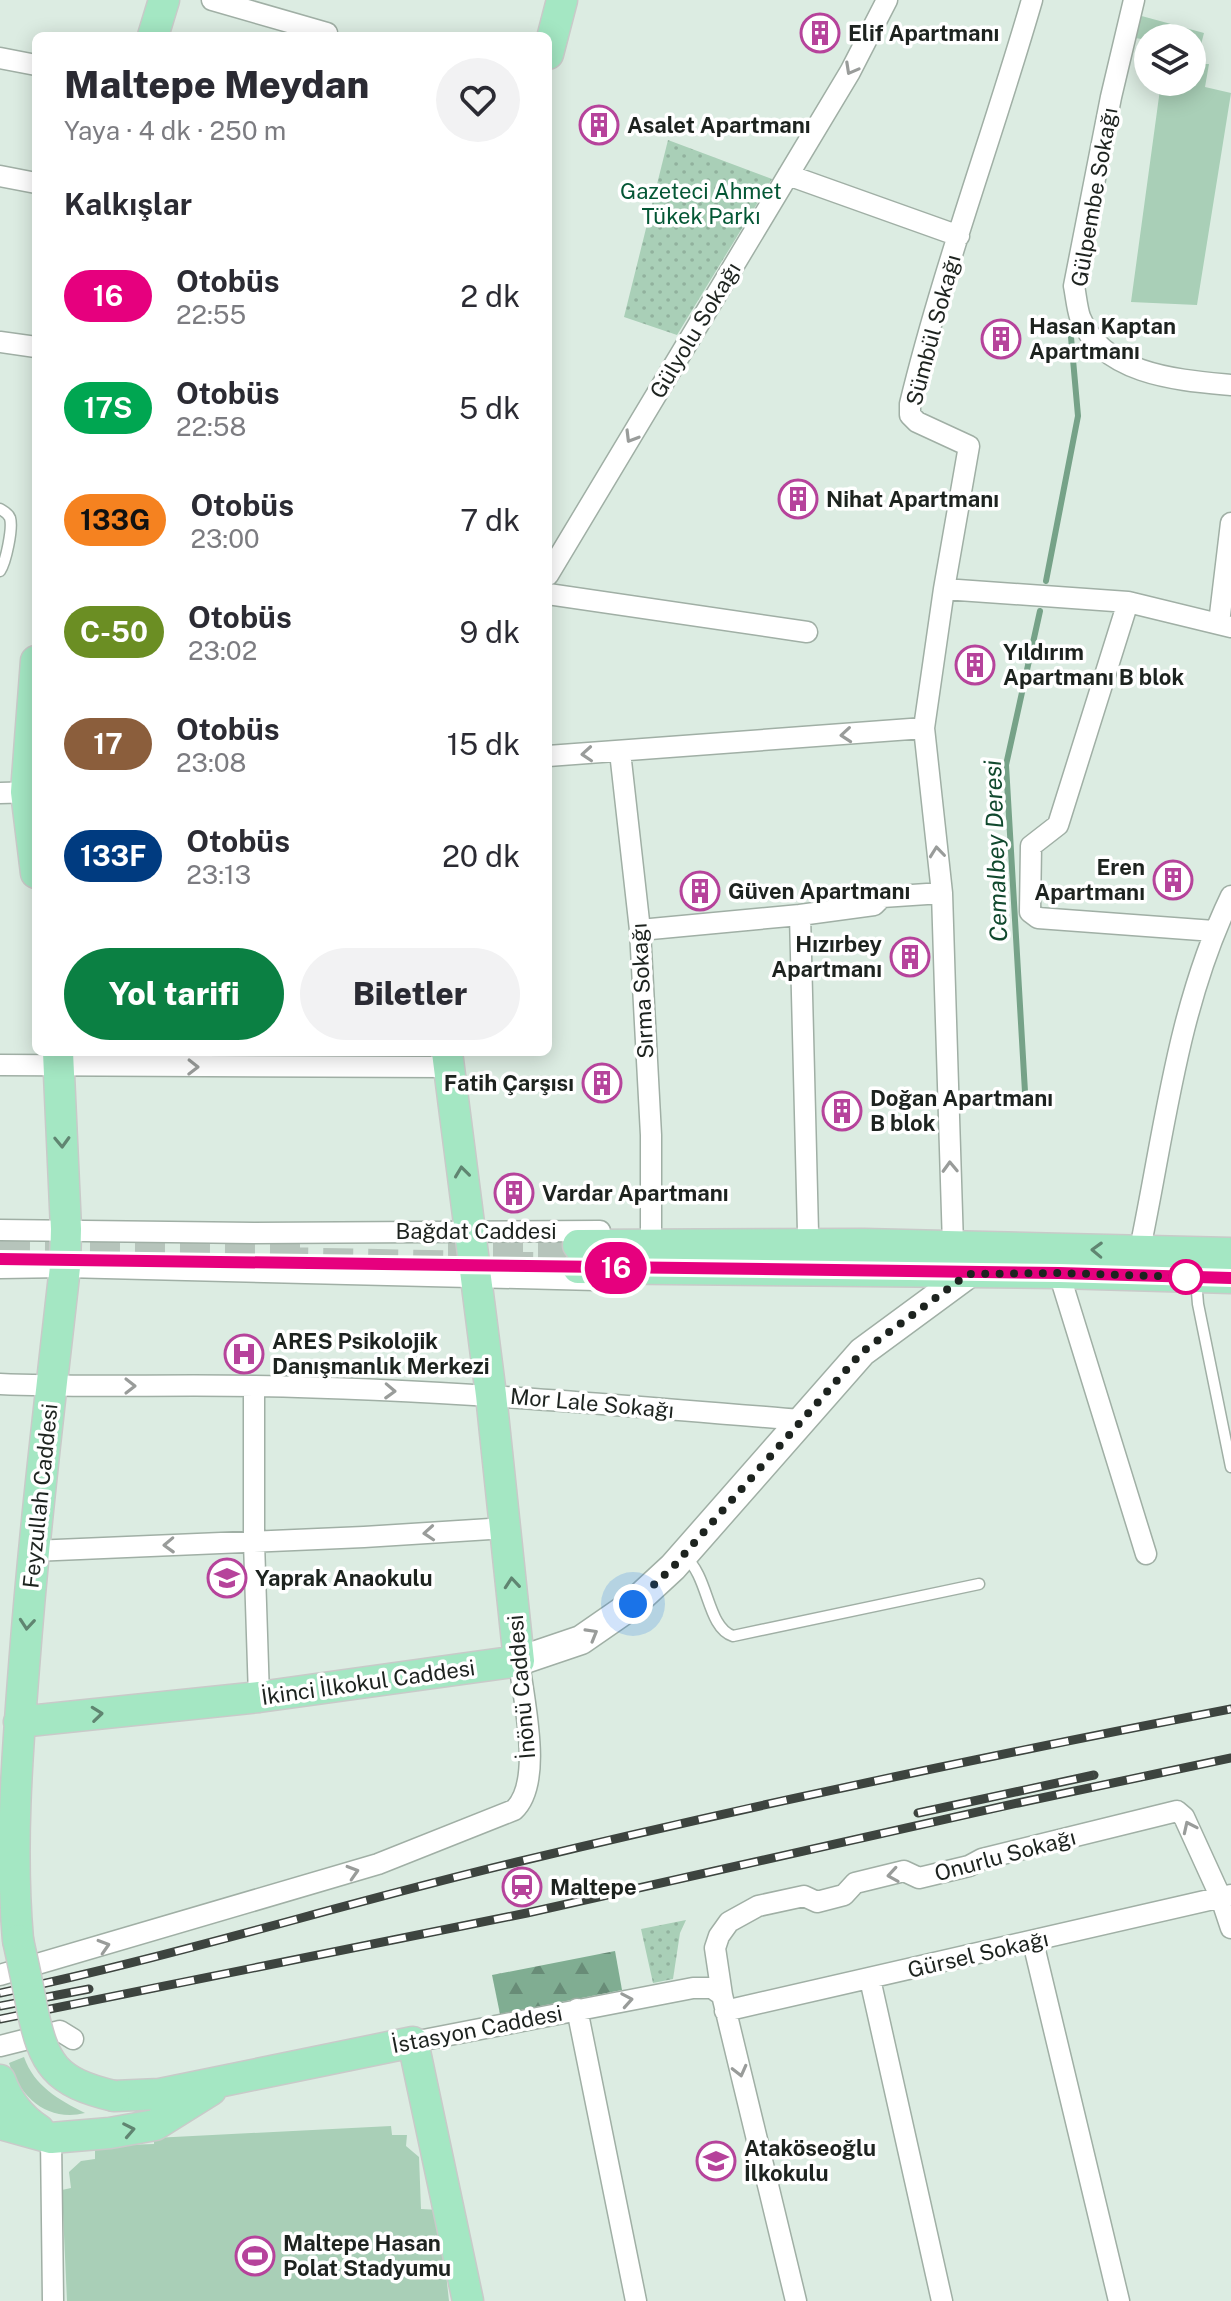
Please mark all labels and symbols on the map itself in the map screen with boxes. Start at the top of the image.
building icon: Elif Apartmanı [799,12,841,54]
place label: Elif Apartmanı [848,20,999,46]
one-way arrow [845,61,861,75]
building icon: Asalet Apartmanı [578,104,620,146]
street label: Gülpembe Sokağı [1065,105,1123,289]
place label: Asalet Apartmanı [627,112,811,138]
park label: Gazeteci Ahmet Tükek Parkı [620,178,782,229]
street label: Sümbül Sokağı [900,252,966,408]
street label: Gülyolu Sokağı [644,257,746,403]
place label: Hasan Kaptan Apartmanı [1029,313,1176,364]
building icon: Hasan Kaptan Apartmanı [980,318,1022,360]
one-way arrow [626,428,641,443]
building icon: Nihat Apartmanı [777,478,819,520]
place label: Nihat Apartmanı [826,486,999,512]
place label: Yıldırım Apartmanı B blok [1003,639,1184,690]
building icon: Yıldırım Apartmanı B blok [954,644,996,686]
one-way arrow [839,726,852,743]
one-way arrow [580,745,593,762]
water label: Cemalbey Deresi [978,759,1012,942]
one-way arrow [929,845,946,858]
place label: Eren Apartmanı [1034,854,1145,905]
building icon: Eren Apartmanı [1152,859,1194,901]
building icon: Güven Apartmanı [679,870,721,912]
place label: Güven Apartmanı [728,878,910,904]
street label: Sırma Sokağı [625,923,659,1059]
place label: Hızırbey Apartmanı [771,931,883,982]
building icon: Hızırbey Apartmanı [889,936,931,978]
one-way arrow [187,1058,200,1075]
building icon: Fatih Çarşısı [581,1062,623,1104]
place label: Fatih Çarşısı [444,1070,574,1096]
place label: Doğan Apartmanı B blok [870,1085,1053,1136]
building icon: Doğan Apartmanı B blok [821,1090,863,1132]
one-way arrow [53,1136,70,1149]
one-way arrow [942,1160,959,1173]
one-way arrow [454,1166,471,1179]
building icon: Vardar Apartmanı [493,1172,535,1214]
place label: Vardar Apartmanı [542,1180,729,1206]
street label: Bağdat Caddesi [395,1218,557,1244]
line badge: 16 [580,1242,652,1294]
one-way arrow [1090,1242,1103,1259]
unlabelled marker [1169,1260,1203,1294]
place label: ARES Psikolojik Danışmanlık Merkezi [272,1328,490,1379]
hospital icon: ARES Psikolojik Danışmanlık Merkezi [223,1333,265,1375]
one-way arrow [124,1377,137,1395]
one-way arrow [384,1382,397,1399]
street label: Mor Lale Sokağı [509,1383,675,1423]
street label: Feyzullah Caddesi [17,1402,63,1590]
one-way arrow [422,1524,435,1541]
one-way arrow [162,1537,175,1554]
school or university icon: Yaprak Anaokulu [206,1557,248,1599]
place label: Yaprak Anaokulu [255,1565,433,1591]
one-way arrow [503,1576,520,1589]
your location [613,1584,653,1624]
street label: İnönü Caddesi [501,1614,540,1760]
one-way arrow [19,1618,36,1631]
one-way arrow [584,1628,598,1643]
street label: İkinci İlkokul Caddesi [259,1653,477,1710]
one-way arrow [91,1706,104,1723]
one-way arrow [1183,1821,1199,1835]
street label: Onurlu Sokağı [932,1824,1078,1886]
one-way arrow [346,1865,359,1881]
one-way arrow [887,1865,900,1882]
station icon: Maltepe [501,1866,543,1908]
place label: Maltepe [550,1874,637,1900]
street label: Gürsel Sokağı [905,1925,1051,1983]
one-way arrow [96,1939,110,1955]
one-way arrow [620,1992,633,2009]
street label: İstasyon Caddesi [389,1999,564,2058]
one-way arrow [731,2063,748,2077]
one-way arrow [122,2122,135,2139]
place label: Ataköseoğlu İlkokulu [744,2135,876,2186]
school or university icon: Ataköseoğlu İlkokulu [695,2140,737,2182]
place label: Maltepe Hasan Polat Stadyumu [283,2230,451,2281]
sports icon: Maltepe Hasan Polat Stadyumu [234,2235,276,2277]

